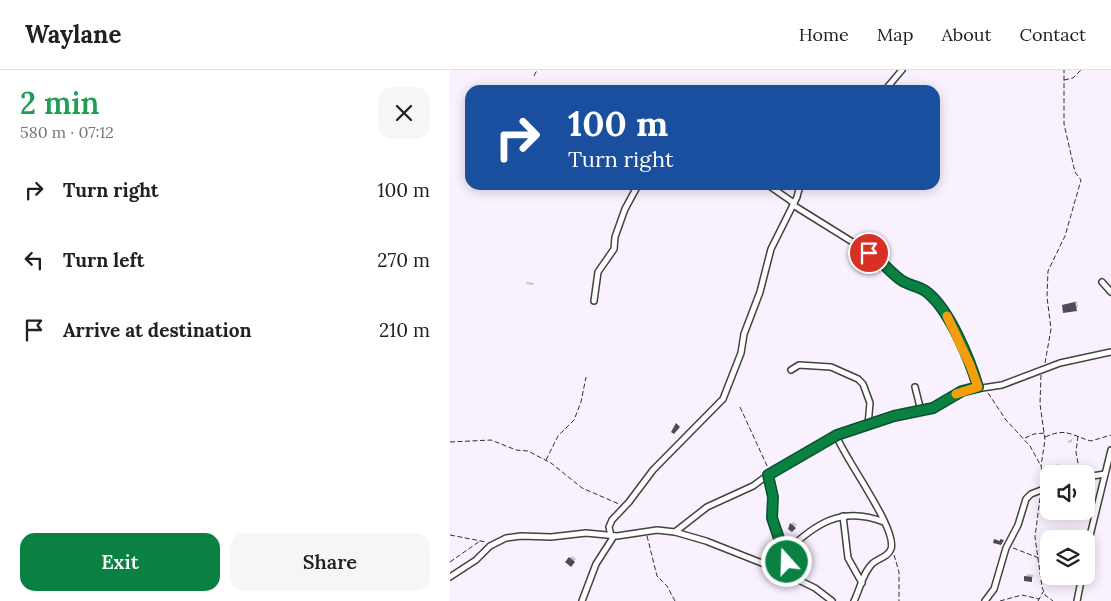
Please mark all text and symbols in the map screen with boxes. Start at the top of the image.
text: Waylane [25,19,121,50]
text: Home [799,23,849,46]
text: Map [877,23,913,46]
text: About [941,23,991,46]
text: Contact [1019,23,1086,46]
text: 2 min [20,84,99,122]
button: close [378,87,430,139]
text: 100 m [568,101,668,146]
icon: right [485,105,550,170]
text: 580 m · 07:12 [20,122,114,142]
text: Turn right [568,145,673,173]
icon: right [20,176,48,204]
text: Turn right [63,178,159,202]
text: 100 m [378,178,430,202]
pin [848,232,890,274]
icon: arrive [855,239,883,267]
icon: left [20,246,48,274]
text: Turn left [63,248,144,272]
text: 270 m [377,248,430,272]
icon: arrive [20,316,48,344]
text: Arrive at destination [63,318,252,342]
text: 210 m [379,318,430,342]
map controls [1040,465,1095,585]
button: sound [1040,465,1095,520]
button: layers [1040,530,1095,585]
button: Exit [20,533,220,591]
button: Share [230,533,430,591]
position arrow [760,535,812,587]

